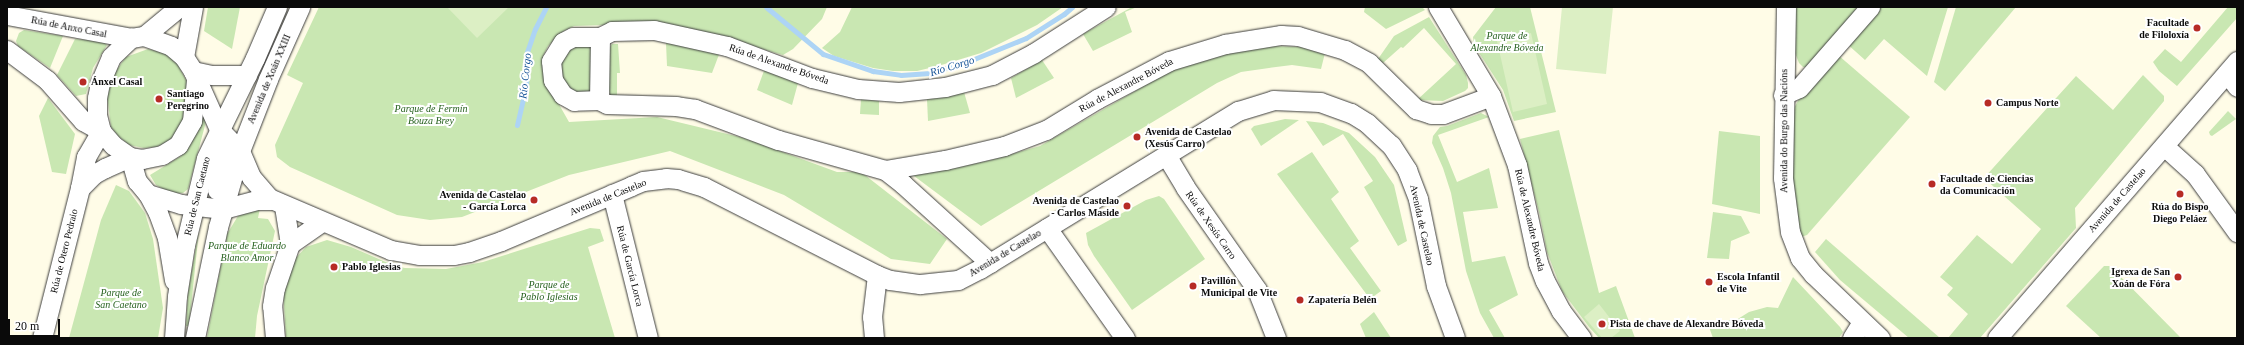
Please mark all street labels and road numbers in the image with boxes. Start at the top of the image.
street label: Rúa de Anxo Casal [30,14,108,40]
street label: Avenida de Xoán XXIII [245,32,293,126]
street label: Rúa de Alexandre Bóveda [727,41,831,87]
street label: Rúa de Alexandre Bóveda [1077,55,1175,115]
street label: Avenida do Burgo das Nacións [1778,69,1790,193]
street label: Rúa de San Caetano [181,155,213,237]
street label: Avenida de Castelao [2086,165,2148,235]
street label: Rúa de Alexandre Bóveda [1512,167,1548,273]
street label: Avenida de Castelao [568,176,648,218]
street label: Avenida de Castelao [1408,184,1436,266]
street label: Rúa de Xesús Carro [1183,189,1239,261]
street label: Rúa de Otero Pedraio [48,208,80,294]
street label: Rúa de García Lorca [614,224,646,308]
street label: Avenida de Castelao [967,227,1043,279]

